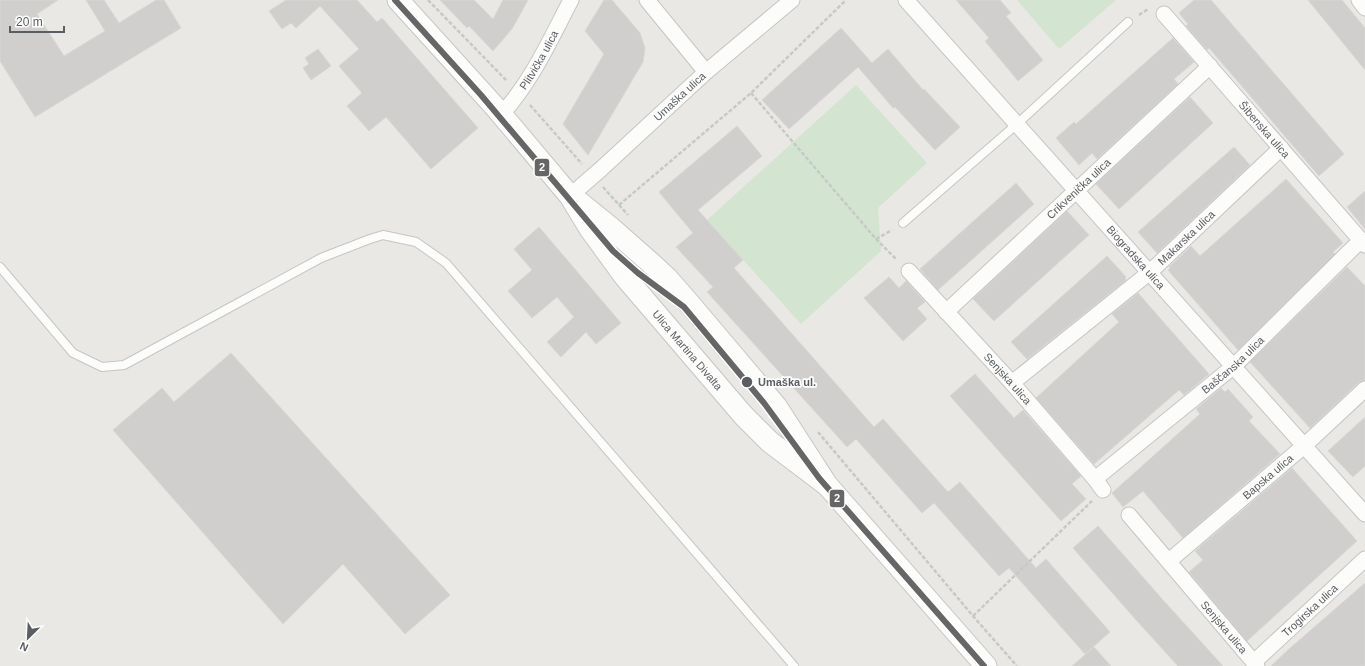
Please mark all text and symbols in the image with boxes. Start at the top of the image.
scale bar [10,8,64,34]
text: 20 m [16,15,43,29]
street label: Plitvička ulica [517,28,561,92]
street label: Umaška ulica [651,69,709,123]
street label: Šibenska ulica [1237,99,1293,161]
street label: Crikvenička ulica [1044,155,1113,221]
line badge: 2 [534,158,550,177]
text: 2 [539,161,545,173]
street label: Makarska ulica [1155,207,1218,267]
street label: Biogradska ulica [1104,223,1168,292]
street label: Ulica Martina Divalta [650,308,725,393]
street label: Baščanska ulica [1199,333,1267,396]
street label: Senjska ulica [981,351,1034,407]
marker: Umaška ul. [740,375,754,389]
place label: Umaška ul. [758,376,816,388]
street label: Bapska ulica [1240,451,1296,501]
line badge: 2 [829,489,845,508]
text: 2 [834,492,840,504]
street label: Trogirska ulica [1280,581,1341,639]
street label: Senjska ulica [1198,599,1250,656]
north arrow [8,618,48,658]
text: N [18,640,30,654]

